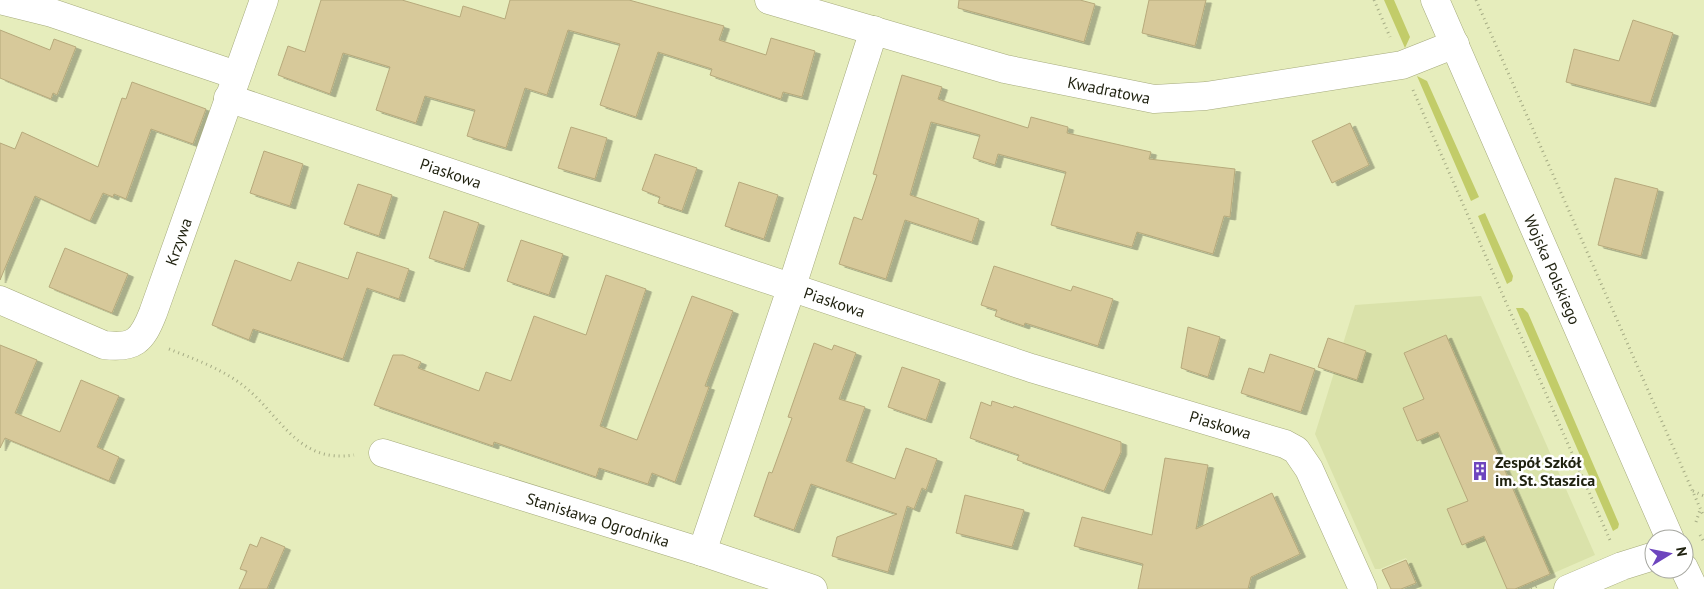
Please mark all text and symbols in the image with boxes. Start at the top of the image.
street label: Kwadratowa [1066,72,1152,108]
street label: Piaskowa [417,153,484,192]
street label: Wojska Polskiego [1520,212,1585,327]
street label: Krzywa [161,215,196,268]
street label: Piaskowa [801,282,868,322]
street label: Piaskowa [1187,406,1254,443]
place label: Zespół Szkół im. St. Staszica [1495,452,1595,490]
building icon: Zespół Szkół im. St. Staszica [1469,460,1491,482]
street label: Stanisława Ogrodnika [524,488,672,551]
north arrow [1644,529,1694,579]
text: N [1672,546,1691,558]

